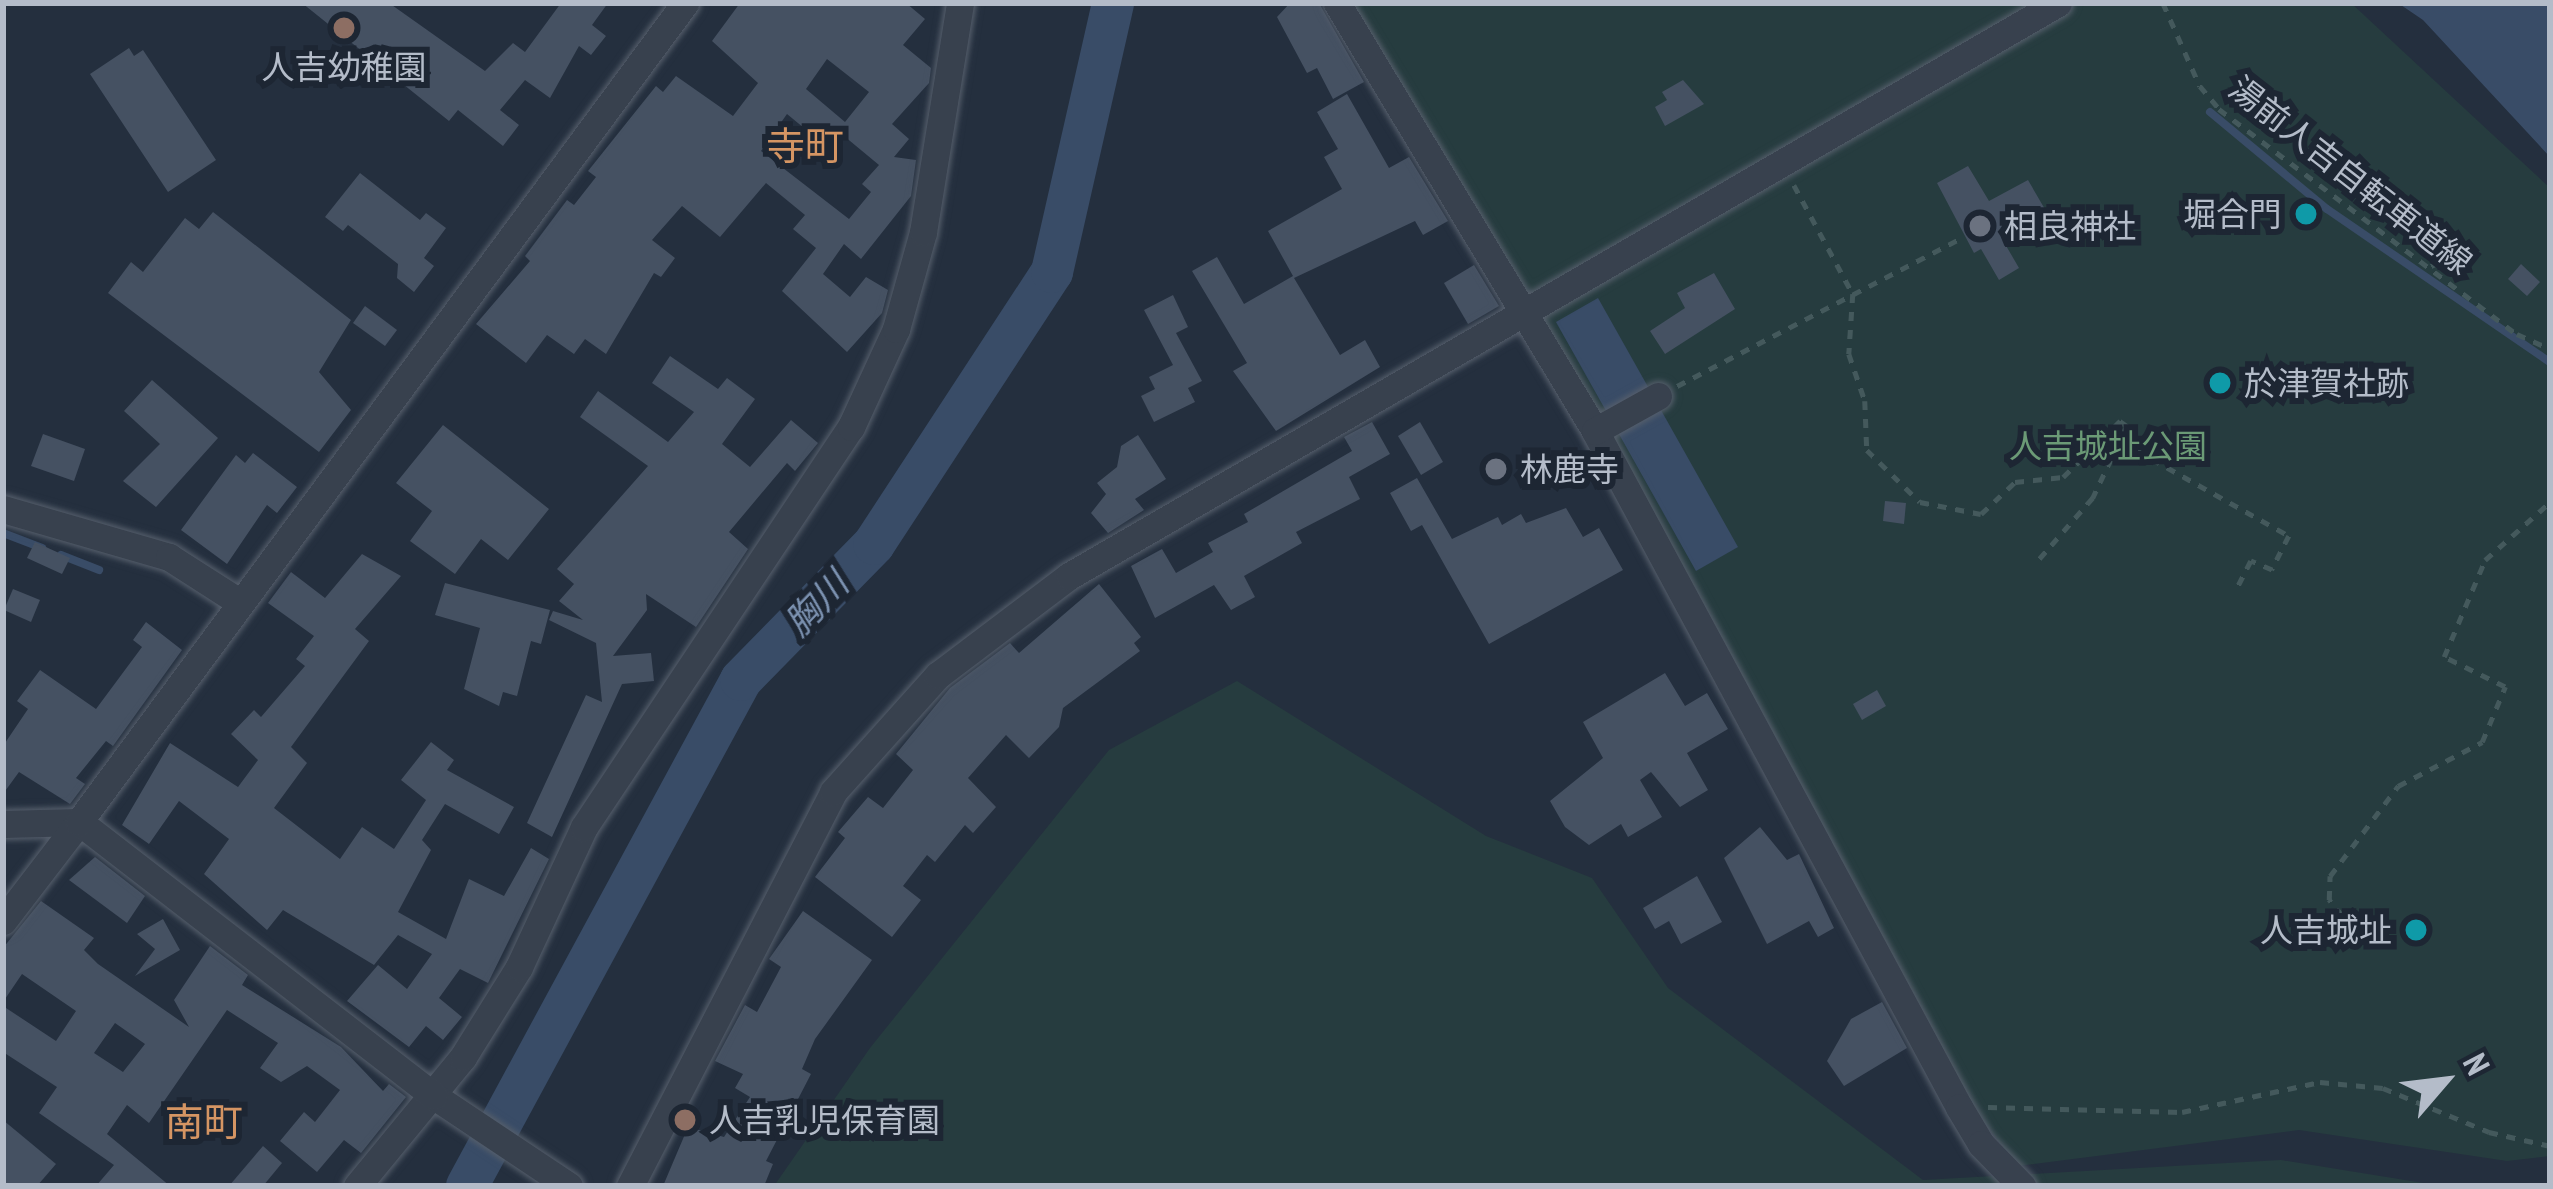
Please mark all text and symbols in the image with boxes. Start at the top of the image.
marker: 人吉幼稚園 [331,15,357,41]
place label: 人吉幼稚園 [262,47,426,87]
street label: 湯前人吉自転車道線 [2222,68,2480,282]
district label: 寺町 [766,123,844,169]
place label: 堀合門 [2183,194,2282,234]
marker: 堀合門 [2293,201,2319,227]
place label: 相良神社 [2004,206,2136,246]
marker: 相良神社 [1967,213,1993,239]
place label: 於津賀社跡 [2244,363,2409,403]
marker: 於津賀社跡 [2207,370,2233,396]
park label: 人吉城址公園 [2009,426,2207,466]
place label: 林鹿寺 [1520,449,1619,489]
marker: 林鹿寺 [1483,456,1509,482]
water label: 胸川 [775,562,857,644]
place label: 人吉城址 [2260,910,2392,950]
marker: 人吉城址 [2403,917,2429,943]
north arrow [2385,1021,2505,1141]
text: N [2454,1046,2500,1082]
district label: 南町 [165,1099,243,1145]
place label: 人吉乳児保育園 [709,1100,940,1140]
marker: 人吉乳児保育園 [672,1107,698,1133]

